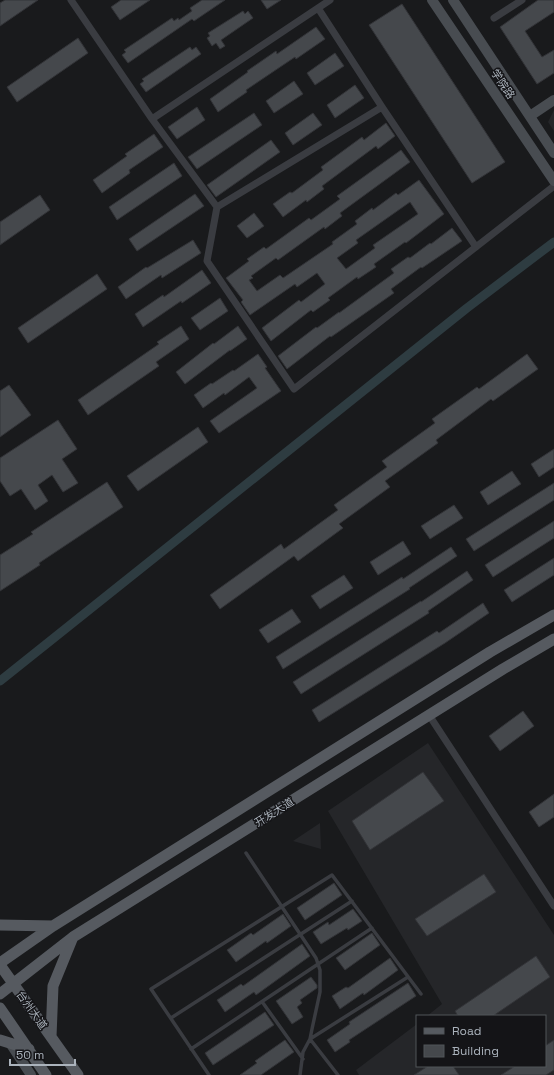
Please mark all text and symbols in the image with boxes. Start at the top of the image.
street label: 学院路 [488,66,518,102]
street label: 开发大道 [252,794,296,830]
street label: 台州大道 [14,988,50,1032]
legend [416,1015,546,1067]
text: Road [452,1023,481,1039]
scale bar [10,1041,75,1067]
text: Building [452,1043,499,1059]
text: 50 m [16,1047,44,1063]

